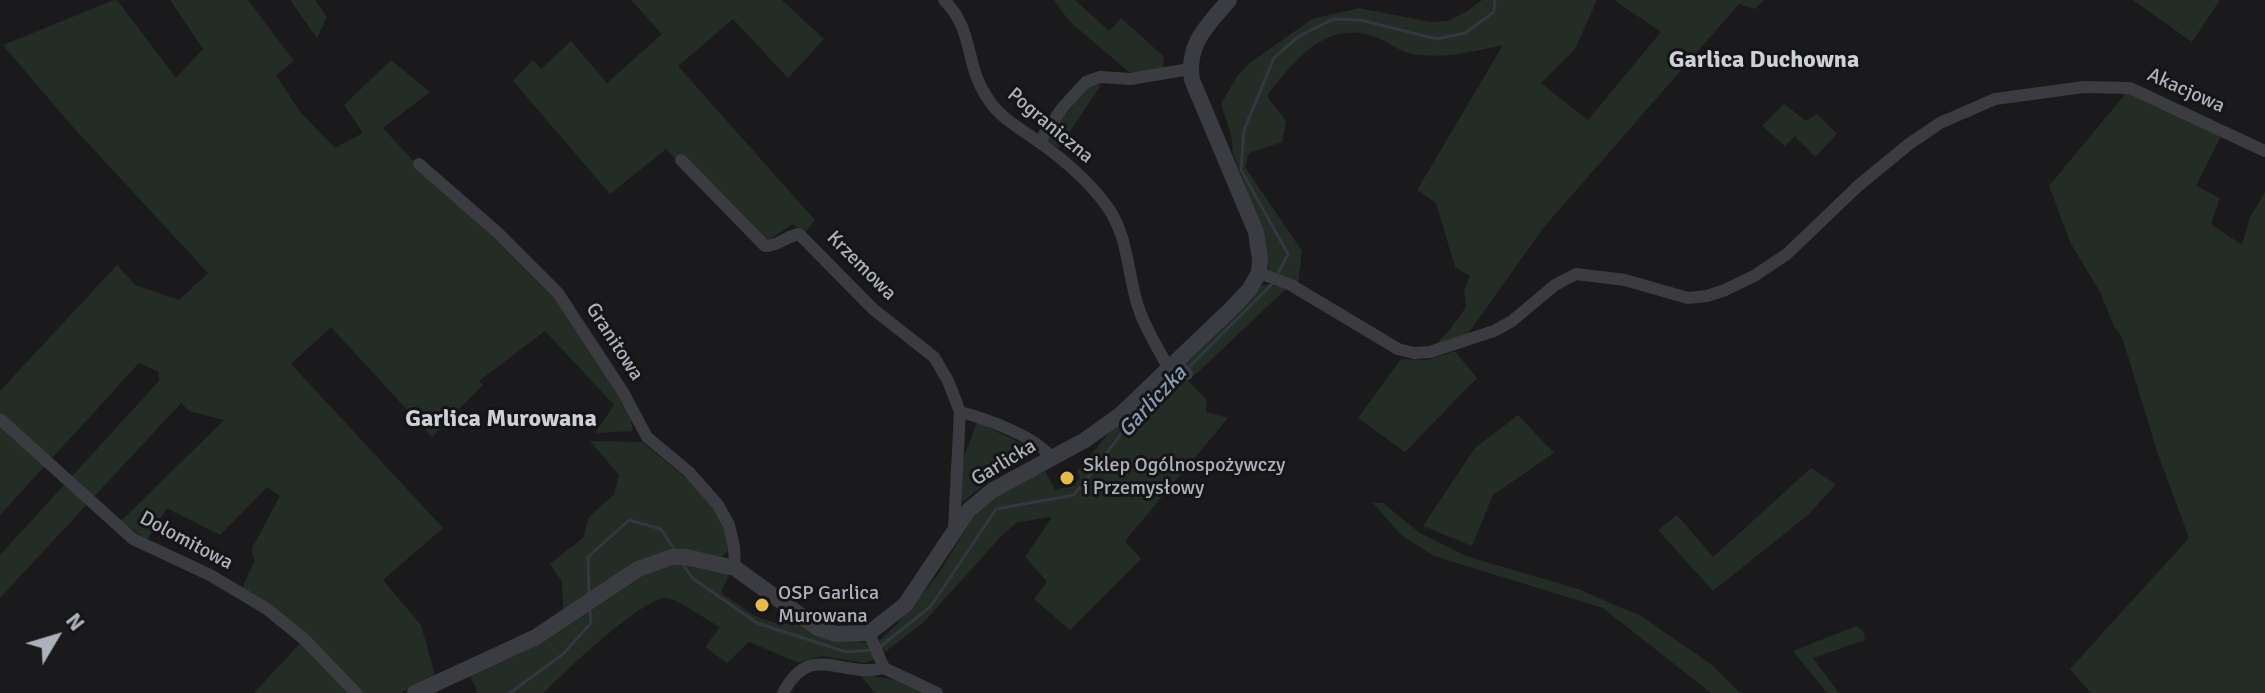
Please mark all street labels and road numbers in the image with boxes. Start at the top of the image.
street label: Akacjowa [2144,63,2228,119]
street label: Pograniczna [1002,83,1098,169]
street label: Krzemowa [821,226,901,306]
street label: Granitowa [580,299,648,385]
street label: Garlicka [967,434,1041,492]
street label: Dolomitowa [135,506,237,576]

